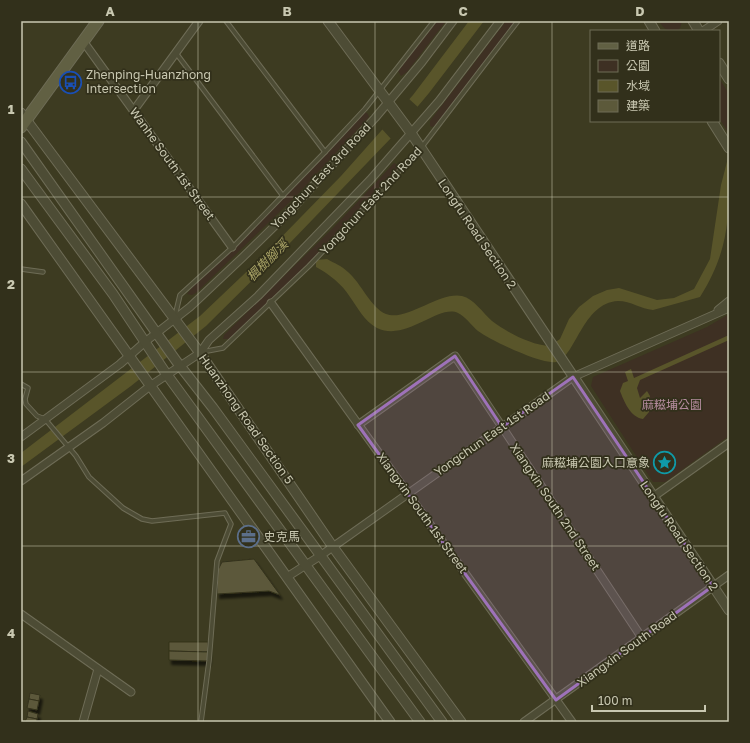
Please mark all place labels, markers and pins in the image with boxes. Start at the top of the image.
place label: Zhenping-Huanzhong Intersection [86,67,211,96]
bus stop icon: Zhenping-Huanzhong Intersection [57,69,83,95]
place icon: 麻糍埔公園入口意象 [652,450,678,476]
place label: 麻糍埔公園入口意象 [542,455,650,470]
office icon: 史克馬 [236,524,262,550]
place label: 史克馬 [264,529,300,544]

